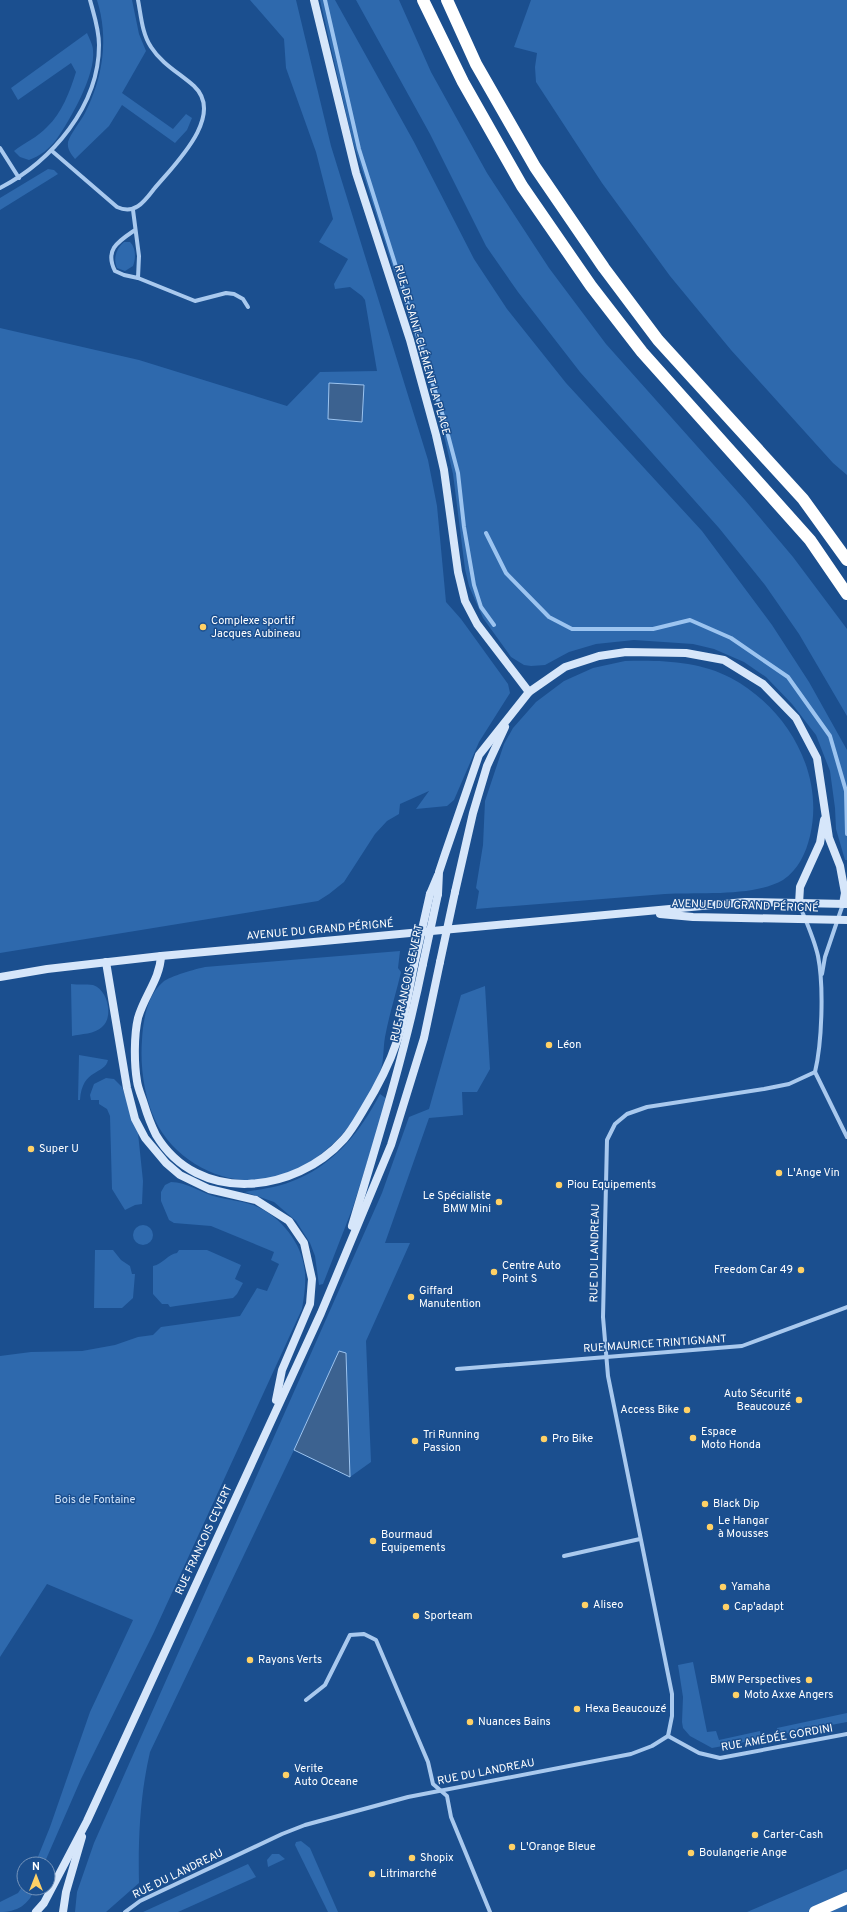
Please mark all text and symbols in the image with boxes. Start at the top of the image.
street label: RUE DE SAINT-CLÉMENT LA PLACE [391,263,454,437]
place label: Complexe sportif Jacques Aubineau [211,614,301,641]
marker: Complexe sportif Jacques Aubineau [198,622,208,632]
street label: AVENUE DU GRAND PÉRIGNÉ [671,895,819,916]
street label: AVENUE DU GRAND PÉRIGNÉ [246,916,394,943]
street label: RUE FRANCOIS CEVERT [388,923,426,1043]
place label: Léon [557,1038,581,1052]
marker: Léon [544,1040,554,1050]
place label: Super U [39,1142,79,1156]
marker: Super U [26,1144,36,1154]
place label: L'Ange Vin [787,1166,840,1180]
marker: L'Ange Vin [774,1168,784,1178]
place label: Piou Equipements [567,1178,656,1192]
marker: Piou Equipements [554,1180,564,1190]
place label: Le Spécialiste BMW Mini [423,1189,491,1216]
marker: Le Spécialiste BMW Mini [494,1197,504,1207]
street label: RUE DU LANDREAU [587,1203,603,1303]
place label: Centre Auto Point S [502,1259,561,1286]
place label: Freedom Car 49 [714,1263,793,1277]
marker: Freedom Car 49 [796,1265,806,1275]
marker: Centre Auto Point S [489,1267,499,1277]
place label: Giffard Manutention [419,1284,481,1311]
marker: Giffard Manutention [406,1292,416,1302]
street label: RUE MAURICE TRINTIGNANT [583,1332,727,1356]
place label: Auto Sécurité Beaucouzé [724,1387,791,1414]
marker: Auto Sécurité Beaucouzé [794,1395,804,1405]
place label: Access Bike [620,1403,679,1417]
marker: Access Bike [682,1405,692,1415]
place label: Espace Moto Honda [701,1425,761,1452]
place label: Tri Running Passion [423,1428,479,1455]
place label: Pro Bike [552,1432,593,1446]
marker: Espace Moto Honda [688,1433,698,1443]
marker: Pro Bike [539,1434,549,1444]
marker: Tri Running Passion [410,1436,420,1446]
street label: RUE FRANCOIS CEVERT [172,1483,236,1597]
park label: Bois de Fontaine [55,1493,136,1507]
place label: Black Dip [713,1497,760,1511]
marker: Black Dip [700,1499,710,1509]
place label: Le Hangar à Mousses [718,1514,770,1541]
marker: Le Hangar à Mousses [705,1522,715,1532]
place label: Bourmaud Equipements [381,1528,446,1555]
marker: Bourmaud Equipements [368,1536,378,1546]
place label: Yamaha [731,1580,771,1594]
marker: Yamaha [718,1582,728,1592]
place label: Aliseo [593,1598,623,1612]
marker: Aliseo [580,1600,590,1610]
place label: Cap'adapt [734,1600,784,1614]
marker: Cap'adapt [721,1602,731,1612]
place label: Sporteam [424,1609,473,1623]
marker: Sporteam [411,1611,421,1621]
place label: Rayons Verts [258,1653,322,1667]
marker: Rayons Verts [245,1655,255,1665]
place label: BMW Perspectives [710,1673,801,1687]
marker: BMW Perspectives [804,1675,814,1685]
place label: Moto Axxe Angers [744,1688,833,1702]
marker: Moto Axxe Angers [731,1690,741,1700]
place label: Hexa Beaucouzé [585,1702,667,1716]
marker: Hexa Beaucouzé [572,1704,582,1714]
place label: Nuances Bains [478,1715,551,1729]
marker: Nuances Bains [465,1717,475,1727]
street label: RUE AMÉDÉE GORDINI [720,1720,834,1755]
street label: RUE DU LANDREAU [436,1756,536,1788]
place label: Verite Auto Oceane [294,1762,358,1789]
marker: Verite Auto Oceane [281,1770,291,1780]
place label: Carter-Cash [763,1828,823,1842]
marker: Carter-Cash [750,1830,760,1840]
place label: L'Orange Bleue [520,1840,596,1854]
marker: L'Orange Bleue [507,1842,517,1852]
street label: RUE DU LANDREAU [130,1846,226,1902]
place label: Boulangerie Ange [699,1846,787,1860]
marker: Boulangerie Ange [686,1848,696,1858]
place label: Shopix [420,1851,454,1865]
marker: Shopix [407,1853,417,1863]
north arrow [16,1856,56,1896]
text: N [32,1860,40,1874]
place label: Litrimarché [380,1867,437,1881]
marker: Litrimarché [367,1869,377,1879]

